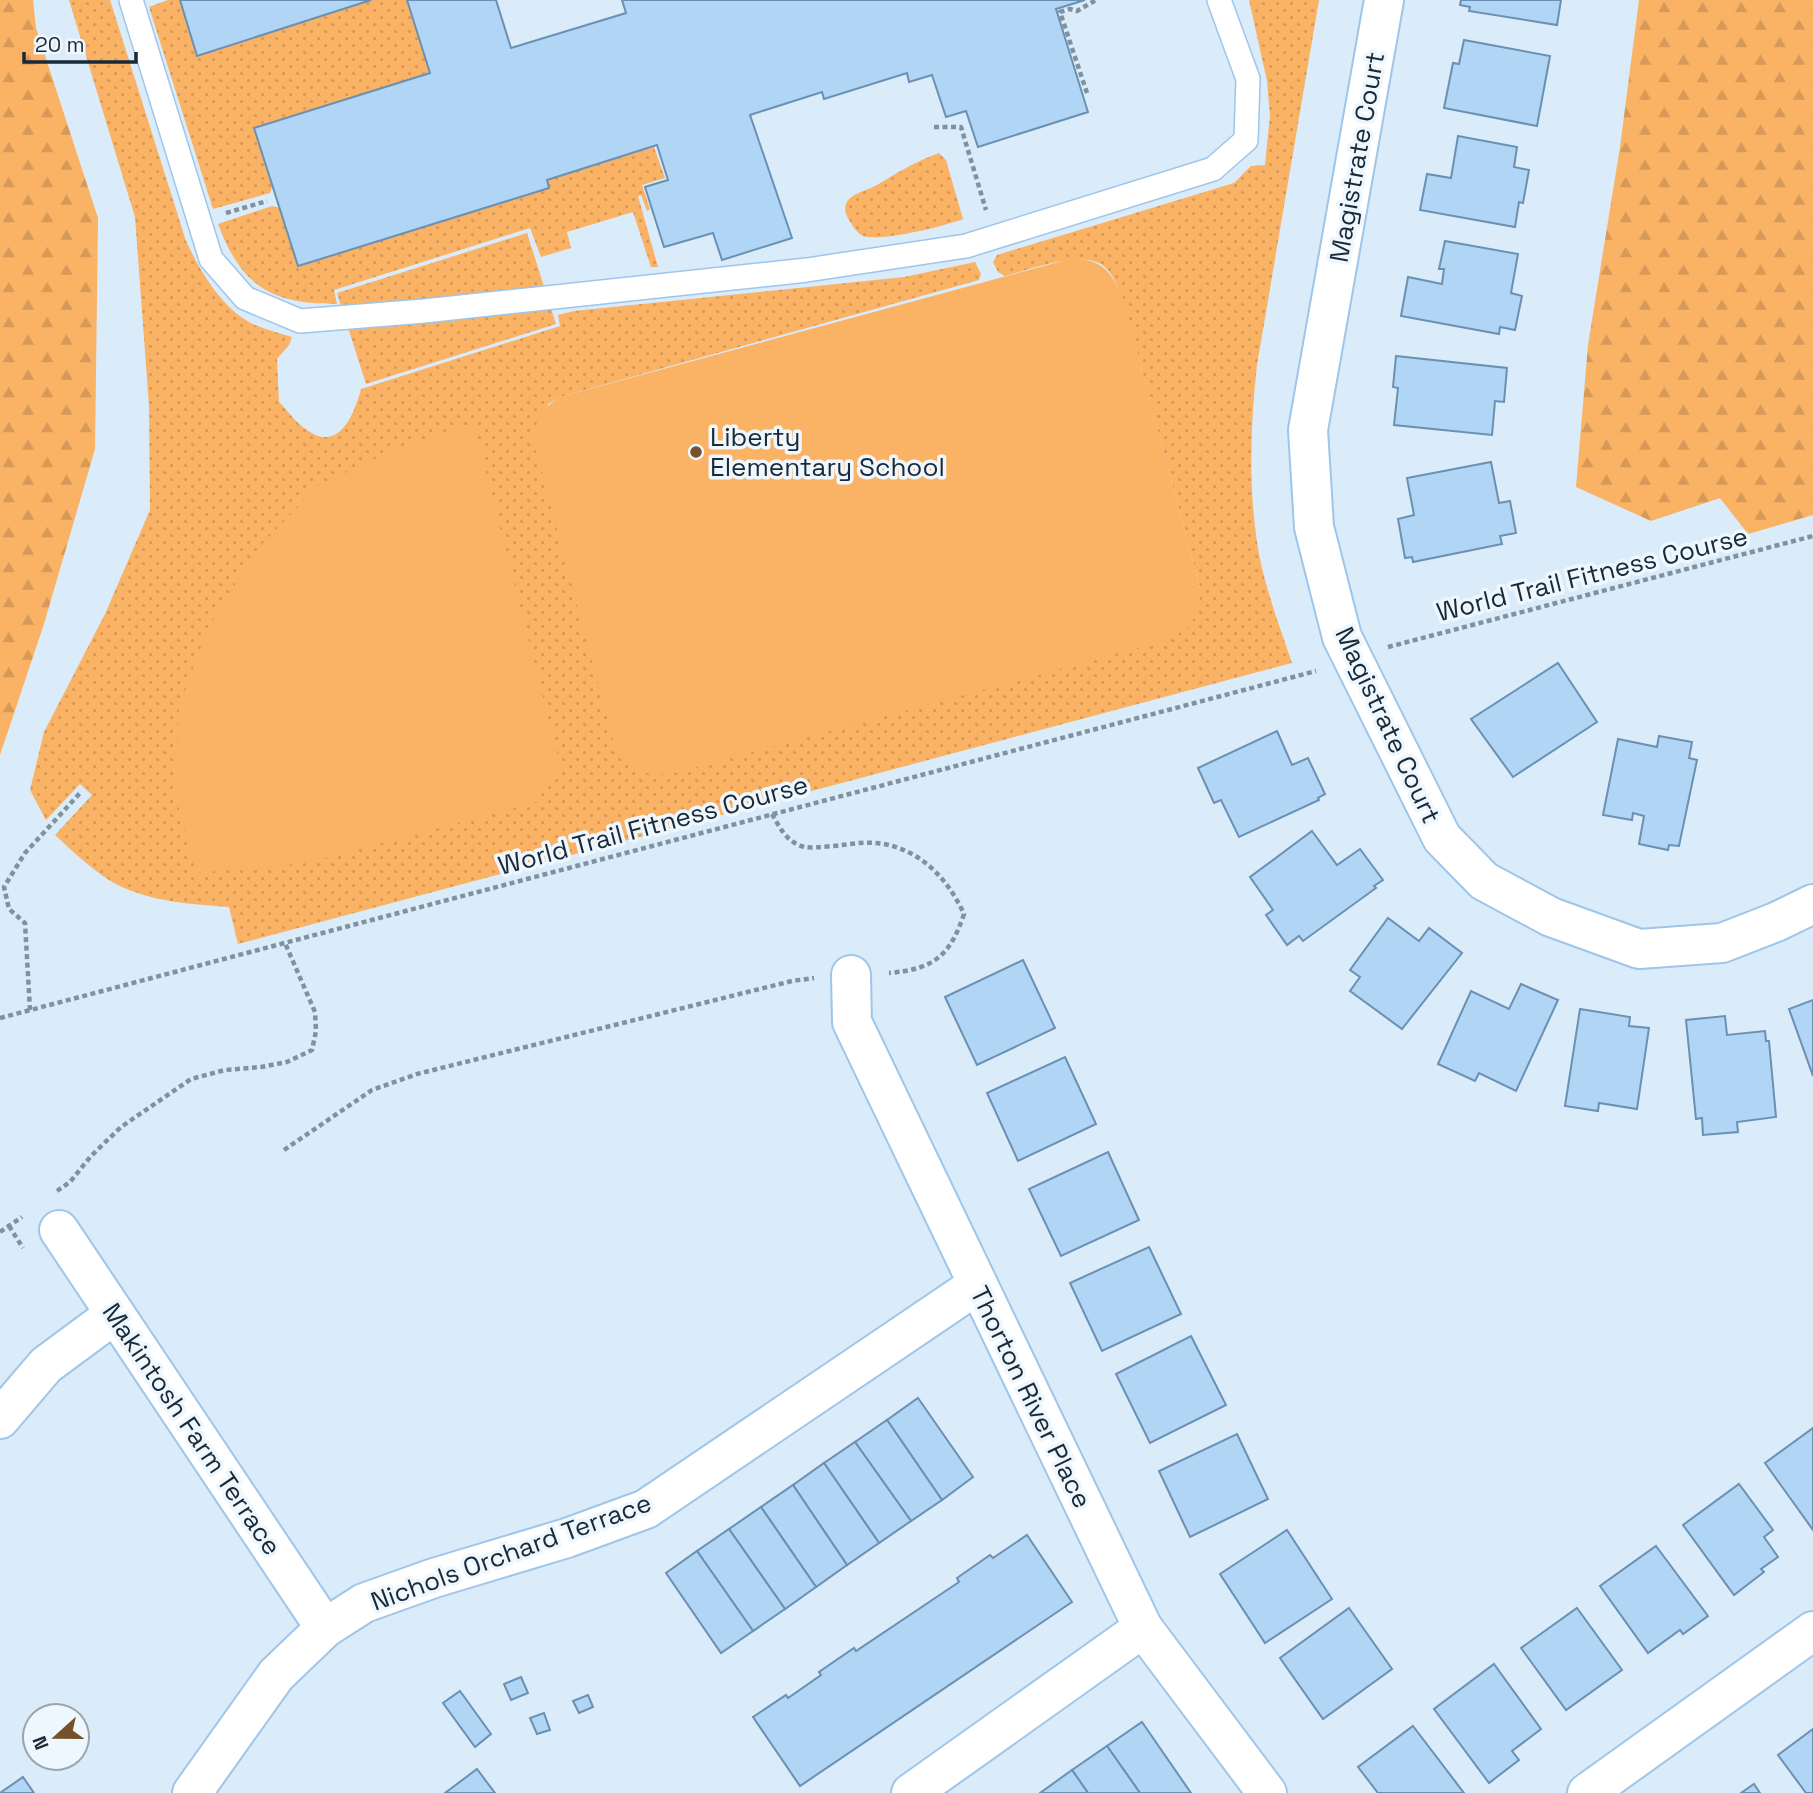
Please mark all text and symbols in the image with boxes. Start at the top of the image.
scale bar [24,21,136,65]
text: 20 m [35,31,85,58]
street label: Magistrate Court [1322,49,1392,265]
place label: Liberty Elementary School [710,420,945,484]
marker: Liberty Elementary School [688,444,704,460]
street label: World Trail Fitness Course [1433,519,1751,629]
street label: Magistrate Court [1328,621,1448,829]
street label: World Trail Fitness Course [494,767,812,883]
street label: Thorton River Place [962,1280,1100,1514]
street label: Makintosh Farm Terrace [95,1296,289,1562]
street label: Nichols Orchard Terrace [366,1485,656,1619]
north arrow [21,1702,91,1772]
text: N [27,1732,55,1753]

